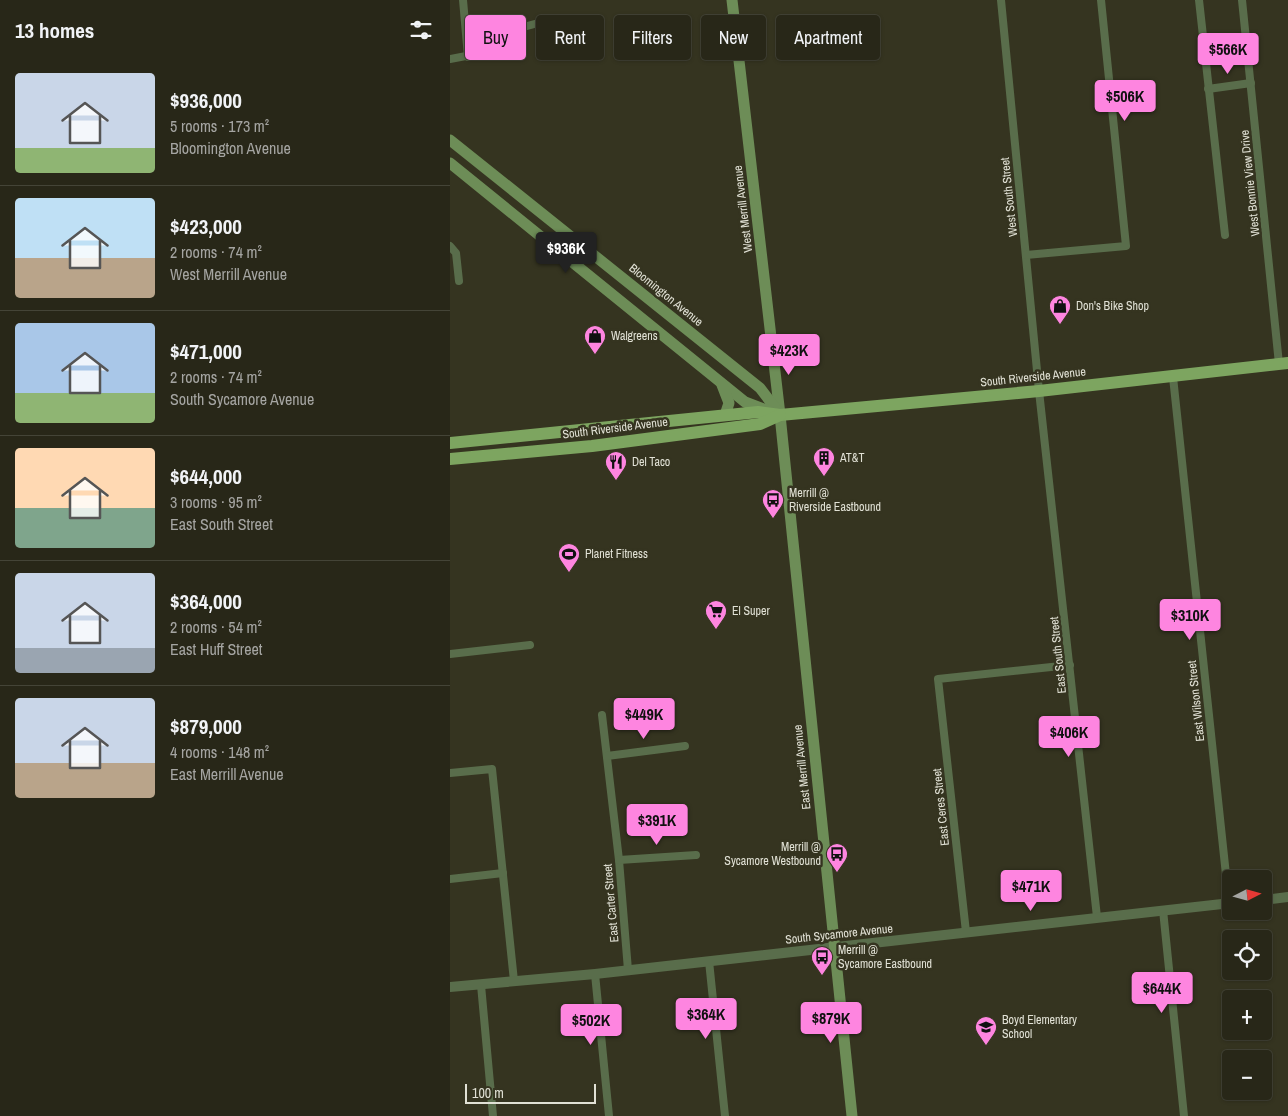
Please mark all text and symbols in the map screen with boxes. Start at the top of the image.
chip: Buy [465,15,526,60]
chip: Rent [536,15,604,60]
chip: Filters [614,15,691,60]
chip: New [701,15,766,60]
chip: Apartment [776,15,880,60]
text: 13 homes [15,16,94,45]
icon: filters [407,16,435,44]
pin: $566K [1193,32,1263,75]
text: $566K [1209,38,1247,60]
pin: $506K [1090,80,1160,122]
text: $506K [1106,85,1144,107]
text: $936,000 [170,86,242,115]
icon: home [55,93,115,153]
text: 5 rooms · 173 m² [170,115,269,137]
street label: West Bonnie View Drive [1236,129,1264,237]
text: Bloomington Avenue [170,137,291,159]
street label: West South Street [997,156,1021,237]
street label: West Merrill Avenue [730,164,756,254]
text: $423,000 [170,212,242,241]
icon: home [55,218,115,278]
pin: $936K [531,232,601,274]
text: $936K [547,237,585,259]
text: 2 rooms · 74 m² [170,241,262,263]
street label: Bloomington Avenue [626,260,706,330]
text: West Merrill Avenue [170,263,287,285]
shop icon: Don's Bike Shop [1048,294,1072,325]
place label: Don's Bike Shop [1076,298,1149,314]
shop icon: Walgreens [583,324,607,355]
place label: Walgreens [611,328,658,344]
pin: $423K [754,334,824,376]
text: $471,000 [170,337,242,366]
text: $423K [770,339,808,361]
icon: home [55,343,115,403]
street label: South Riverside Avenue [979,364,1087,390]
text: 2 rooms · 74 m² [170,366,262,388]
text: South Sycamore Avenue [170,388,314,410]
street label: South Riverside Avenue [561,414,669,442]
building icon: AT&T [812,446,836,477]
restaurant icon: Del Taco [604,450,628,481]
place label: AT&T [839,450,864,466]
place label: Del Taco [632,454,670,470]
text: $644,000 [170,462,242,491]
icon: home [55,468,115,528]
place label: Merrill @ Riverside Eastbound [789,485,881,515]
bus stop icon: Merrill @ Riverside Eastbound [761,488,785,519]
text: 3 rooms · 95 m² [170,491,262,513]
text: East South Street [170,513,273,535]
sports icon: Planet Fitness [557,542,581,573]
place label: Planet Fitness [585,546,648,562]
text: $364,000 [170,587,242,616]
icon: home [55,593,115,653]
pin: $310K [1155,598,1225,641]
supermarket icon: El Super [704,599,728,630]
place label: El Super [732,603,770,619]
text: $310K [1171,604,1209,626]
text: 2 rooms · 54 m² [170,616,262,638]
street label: East South Street [1046,616,1070,694]
text: East Huff Street [170,638,262,660]
street label: East Wilson Street [1184,659,1208,742]
pin: $449K [609,698,679,740]
text: $449K [625,703,663,725]
text: $879,000 [170,712,242,741]
pin: $406K [1034,716,1104,758]
icon: home [55,718,115,778]
text: $406K [1050,721,1088,743]
street label: East Merrill Avenue [790,724,814,810]
text: 4 rooms · 148 m² [170,741,269,763]
text: East Merrill Avenue [170,763,284,785]
street label: East Ceres Street [929,767,953,846]
pin: $391K [622,804,692,846]
text: $391K [638,809,676,831]
place label: Merrill @ Sycamore Westbound [724,839,821,869]
bus stop icon: Merrill @ Sycamore Westbound [825,842,849,873]
street label: East Carter Street [600,863,622,943]
pin: $471K [996,870,1066,912]
north arrow [1222,870,1272,920]
map controls [1222,870,1272,1100]
text: $471K [1012,875,1050,897]
street label: South Sycamore Avenue [784,920,894,948]
button: locate [1222,930,1272,980]
place label: Merrill @ Sycamore Eastbound [838,942,932,972]
bus stop icon: Merrill @ Sycamore Eastbound [810,945,834,976]
pin: $644K [1127,972,1197,1014]
text: $644K [1143,977,1181,999]
button: + [1222,990,1272,1040]
pin: $364K [671,998,741,1040]
pin: $879K [796,1002,866,1044]
text: $364K [687,1003,725,1025]
pin: $502K [556,1004,626,1046]
text: $879K [812,1007,850,1029]
text: $502K [572,1009,610,1031]
place label: Boyd Elementary School [1002,1012,1077,1042]
school or university icon: Boyd Elementary School [974,1015,998,1046]
button: − [1222,1050,1272,1100]
scale bar [465,1081,596,1104]
text: 100 m [472,1084,504,1102]

